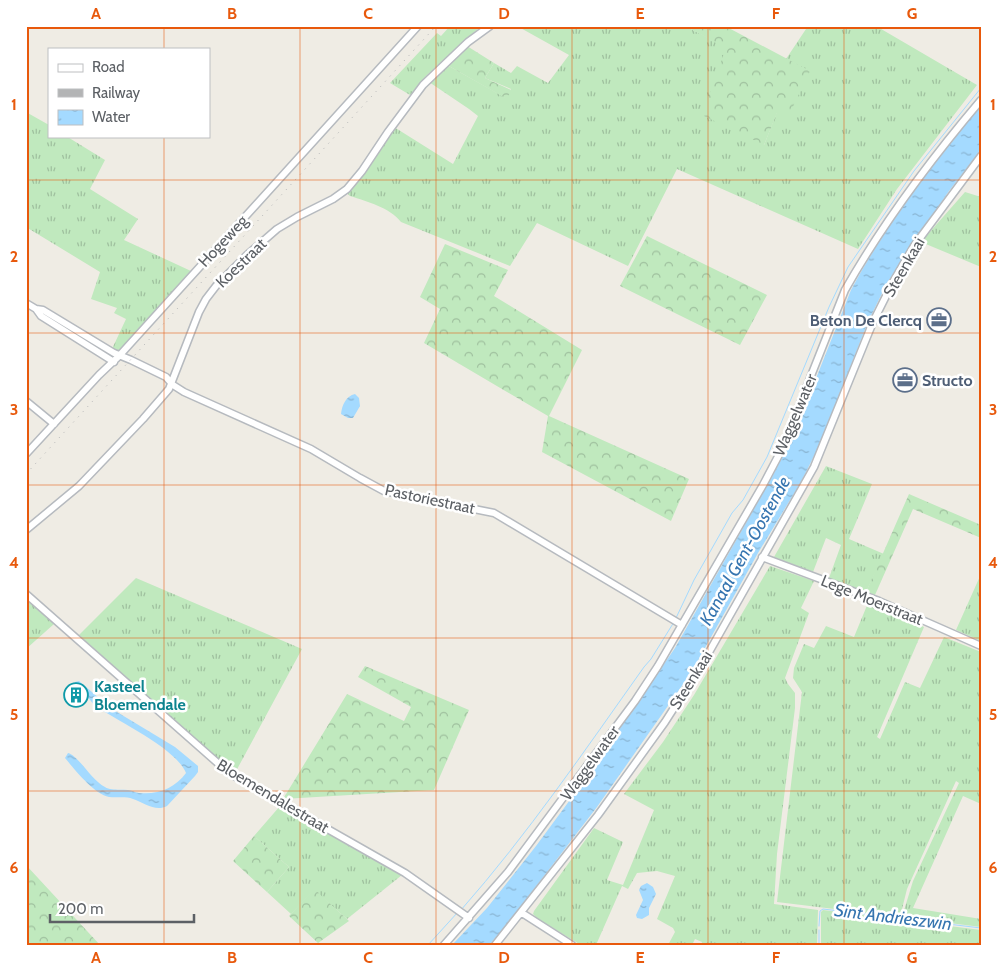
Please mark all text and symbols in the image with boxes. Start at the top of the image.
text: A [91,4,101,23]
text: B [227,4,237,23]
text: C [363,4,373,23]
text: D [498,4,510,23]
text: E [635,4,645,23]
text: F [772,4,781,23]
text: G [907,4,917,23]
legend [48,48,210,138]
text: Road [92,58,125,76]
text: Railway [92,84,141,102]
text: 1 [11,95,17,114]
text: 1 [990,95,996,114]
text: Water [92,108,130,126]
street label: Hogeweg [194,210,252,271]
street label: Koestraat [212,234,271,292]
street label: Steenkaai [879,234,929,300]
text: 2 [10,247,18,266]
text: 2 [989,247,997,266]
office icon: Beton De Clercq [926,307,952,333]
place label: Beton De Clercq [810,311,922,330]
office icon: Structo [892,367,918,393]
street label: Waggelwater [769,370,821,459]
place label: Structo [922,371,973,390]
text: 3 [10,400,18,419]
text: 3 [989,400,997,419]
water label: Kanaal Gent-Oostende [695,473,795,629]
street label: Pastoriestraat [383,480,477,518]
text: 4 [9,553,19,572]
text: 4 [988,553,998,572]
street label: Lege Moerstraat [818,571,926,629]
street label: Steenkaai [666,647,716,713]
place label: Kasteel Bloemendale [94,677,186,714]
building icon: Kasteel Bloemendale [63,682,89,708]
text: 5 [10,705,18,724]
text: 5 [989,705,997,724]
street label: Waggelwater [557,721,624,804]
street label: Bloemendalestraat [214,755,333,837]
text: 6 [10,858,19,877]
text: 6 [989,858,998,877]
scale bar [50,891,194,923]
water label: Sint Andrieszwin [833,899,953,935]
text: 200 m [58,900,103,918]
text: A [91,948,101,967]
text: B [227,948,237,967]
text: C [363,948,373,967]
text: D [498,948,510,967]
text: E [635,948,645,967]
text: F [772,948,781,967]
text: G [907,948,917,967]

